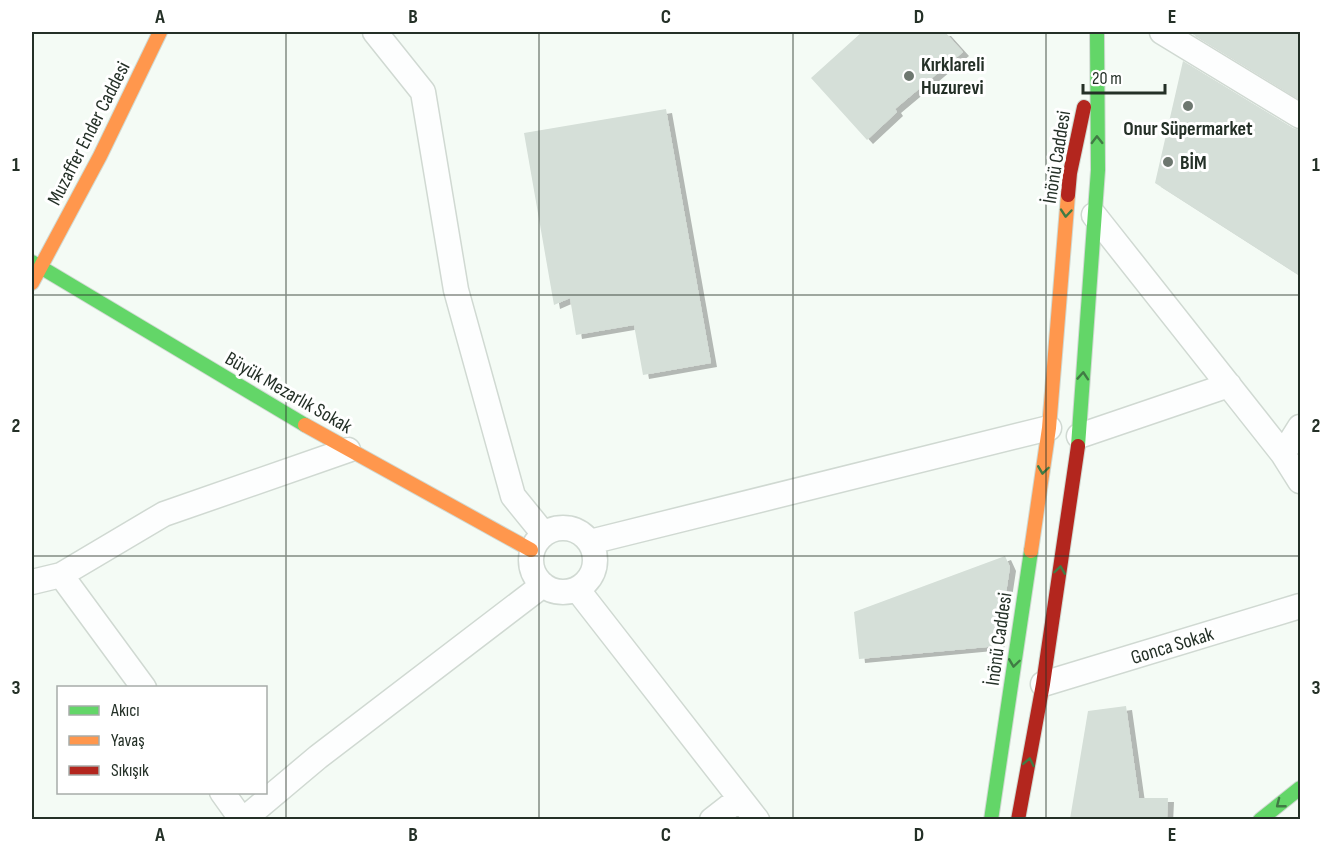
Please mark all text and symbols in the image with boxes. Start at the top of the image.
text: A [154,5,165,29]
text: B [408,5,418,29]
text: C [661,5,671,29]
text: D [914,5,924,29]
text: E [1168,5,1176,29]
place label: Kırklareli Huzurevi [921,53,985,100]
scale bar [1083,57,1166,95]
street label: Muzaffer Ender Caddesi [42,58,135,209]
text: 20 m [1092,68,1122,89]
marker: Kırklareli Huzurevi [902,69,916,83]
marker: Onur Süpermarket [1181,99,1195,113]
street label: İnönü Caddesi [1038,109,1076,205]
place label: Onur Süpermarket [1123,117,1253,141]
one-way arrow [1091,135,1104,144]
place label: BİM [1180,151,1207,175]
text: 1 [12,153,20,177]
text: 1 [1312,153,1320,177]
marker: BİM [1161,155,1175,169]
one-way arrow [1060,209,1073,218]
street label: Büyük Mezarlık Sokak [221,347,357,439]
one-way arrow [1076,372,1089,381]
text: 2 [12,414,20,438]
text: 2 [1312,414,1320,438]
one-way arrow [1037,466,1049,475]
one-way arrow [1054,565,1066,574]
street label: İnönü Caddesi [981,591,1017,687]
street label: Gonca Sokak [1128,622,1217,670]
one-way arrow [1008,658,1020,668]
text: 3 [12,676,21,700]
text: 3 [1312,676,1321,700]
legend [57,686,267,794]
text: Akıcı [110,700,140,721]
text: Yavaş [111,730,145,751]
one-way arrow [1022,757,1035,767]
text: Sıkışık [111,760,149,781]
one-way arrow [1276,796,1287,807]
text: A [154,823,165,847]
text: B [408,823,418,847]
text: C [661,823,671,847]
text: D [914,823,924,847]
text: E [1168,823,1176,847]

